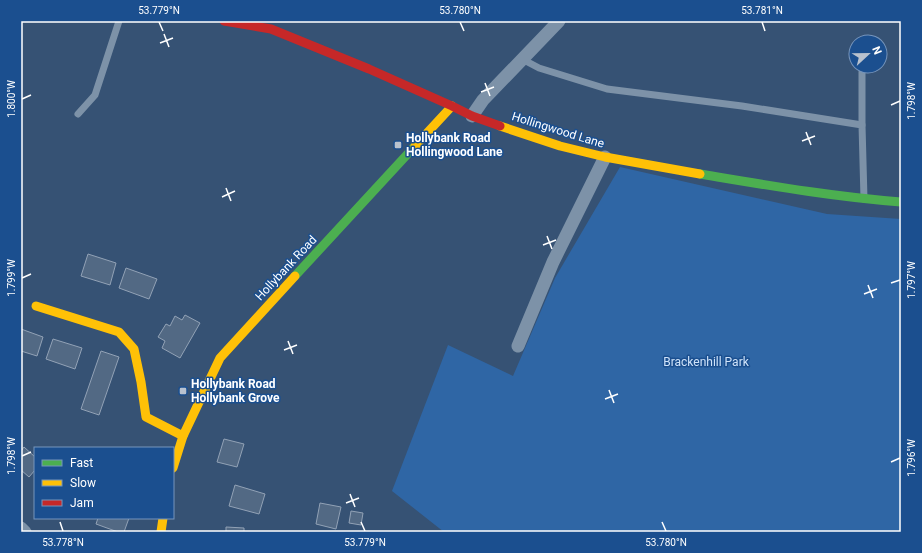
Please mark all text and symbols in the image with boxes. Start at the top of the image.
text: 53.779°N [138,5,180,16]
text: 53.780°N [439,5,481,16]
text: 53.781°N [741,5,783,16]
north arrow [848,34,888,74]
text: N [869,44,884,57]
text: 1.800°W [6,80,17,118]
text: 1.798°W [906,82,917,120]
street label: Hollingwood Lane [510,109,606,151]
place label: Hollybank Road Hollingwood Lane [406,131,503,159]
marker: Hollybank Road Hollingwood Lane [393,140,403,150]
street label: Hollybank Road [252,233,320,303]
text: 1.799°W [6,259,17,297]
text: 1.797°W [906,261,917,299]
park label: Brackenhill Park [663,355,750,369]
place label: Hollybank Road Hollybank Grove [191,377,280,405]
marker: Hollybank Road Hollybank Grove [178,386,188,396]
text: 1.798°W [6,437,17,475]
text: 1.796°W [906,439,917,477]
legend [34,447,174,519]
text: Fast [70,456,93,470]
text: Slow [70,476,96,490]
text: Jam [70,496,94,510]
text: 53.778°N [42,537,84,548]
text: 53.779°N [344,537,386,548]
text: 53.780°N [645,537,687,548]

